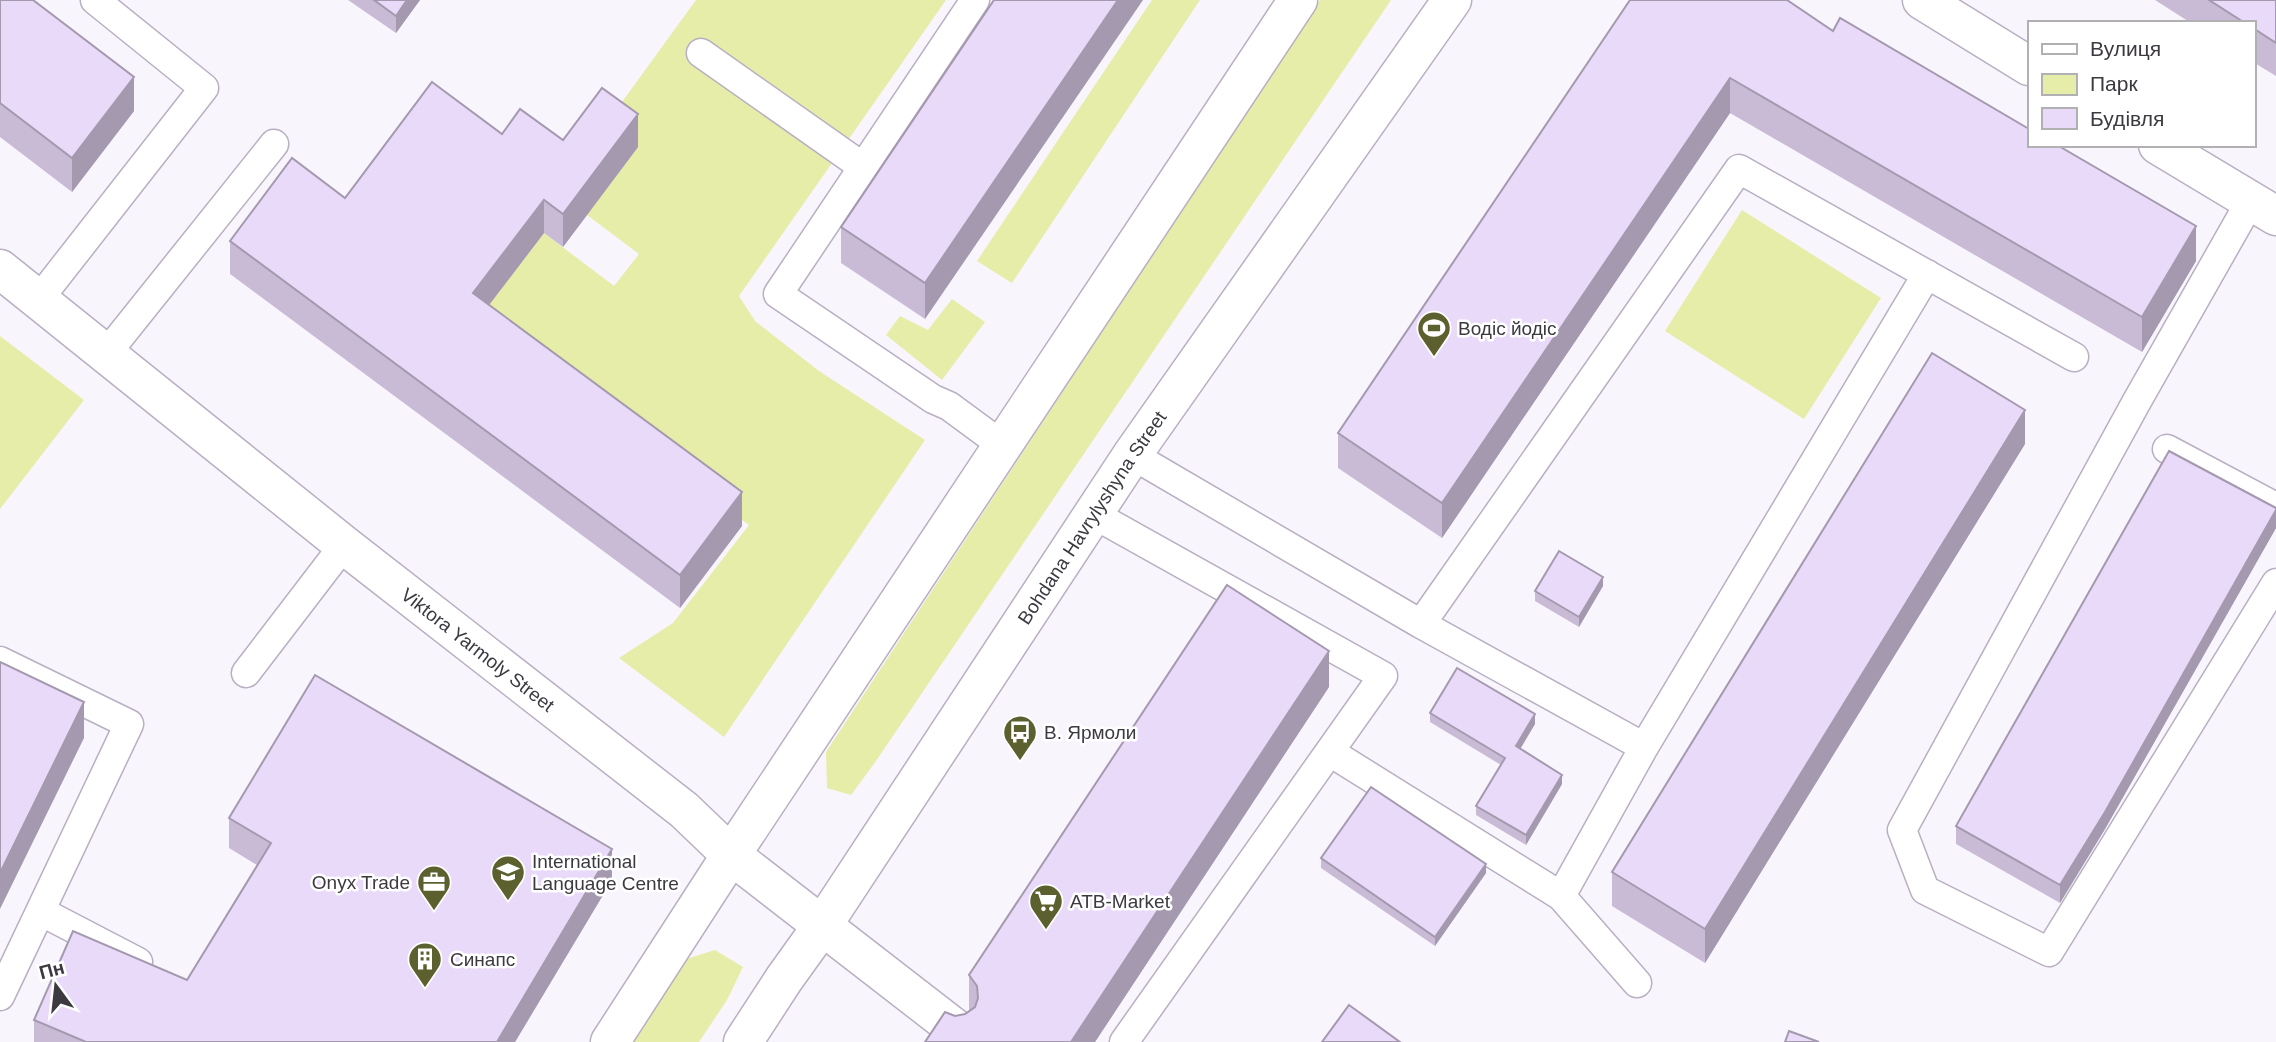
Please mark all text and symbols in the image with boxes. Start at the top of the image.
legend [2028,21,2255,147]
text: Вулиця [2090,37,2161,60]
text: Парк [2090,72,2138,95]
text: Будівля [2090,107,2164,130]
sports icon: Водіс йодіс [1415,309,1453,358]
place label: Водіс йодіс [1458,318,1556,339]
street label: Bohdana Havrylyshyna Street [1014,407,1171,628]
street label: Viktora Yarmoly Street [397,584,559,716]
bus stop icon: В. Ярмоли [1001,713,1039,762]
place label: В. Ярмоли [1044,722,1136,743]
place label: International Language Centre [532,851,679,894]
school or university icon: International Language Centre [489,853,527,902]
office icon: Onyx Trade [415,863,453,912]
place label: Onyx Trade [312,872,410,893]
supermarket icon: ATB-Market [1027,882,1065,931]
place label: ATB-Market [1070,891,1171,912]
building icon: Синапс [406,940,444,989]
place label: Синапс [450,949,515,970]
north arrow [21,951,91,1021]
text: Пн [37,957,67,983]

